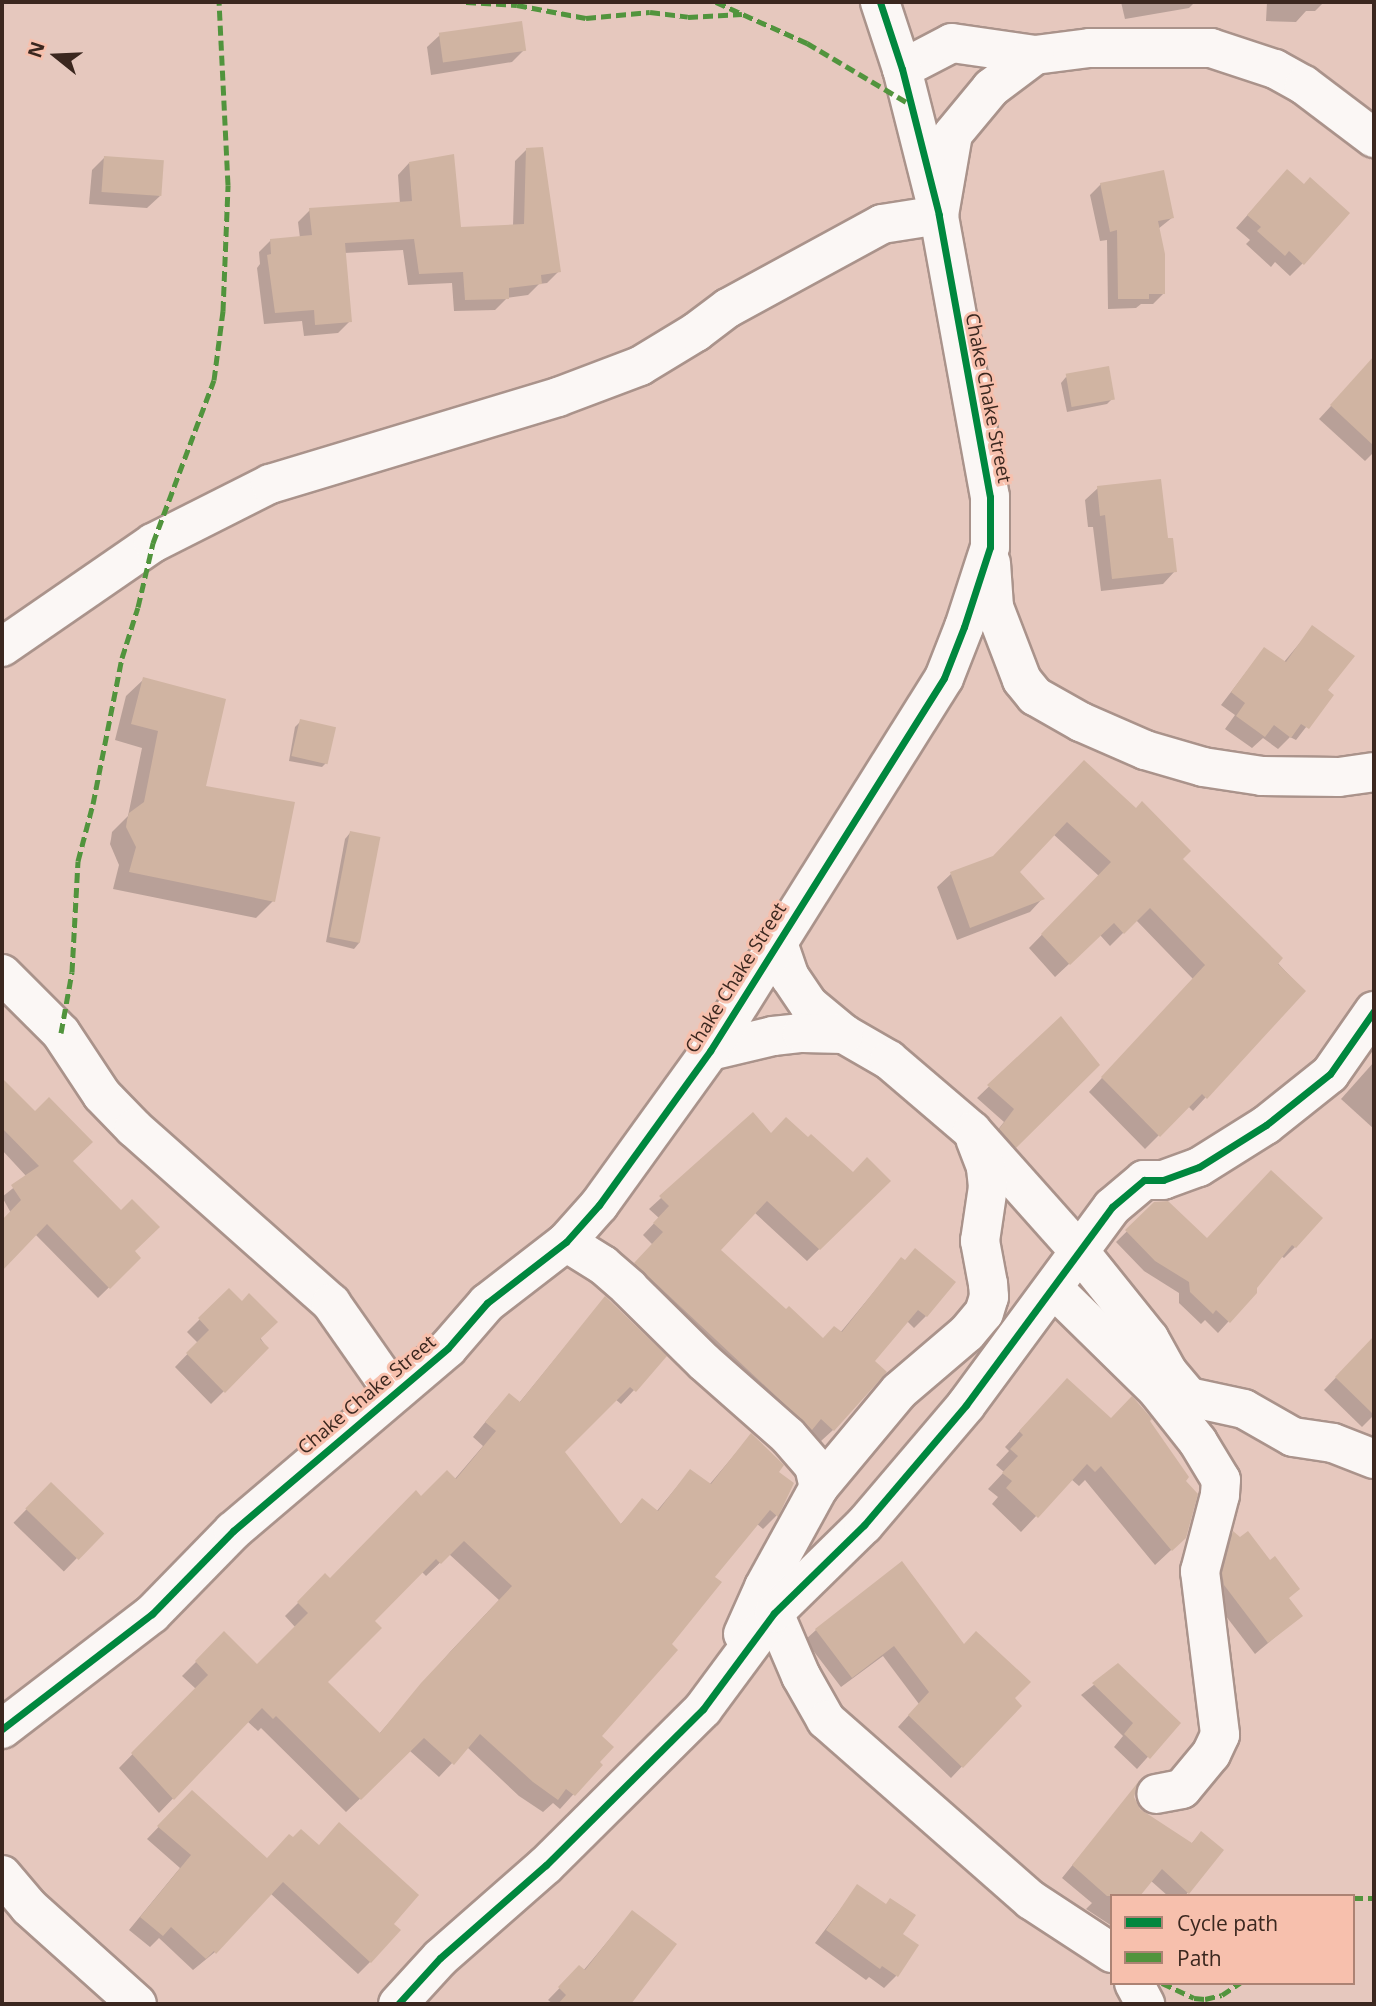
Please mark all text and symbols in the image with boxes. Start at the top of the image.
north arrow [21,21,91,91]
text: N [21,38,51,61]
street label: Chake Chake Street [960,311,1016,485]
street label: Chake Chake Street [681,899,791,1057]
street label: Chake Chake Street [294,1331,440,1459]
legend [1110,1894,1355,1985]
text: Cycle path [1177,1909,1278,1937]
text: Path [1177,1944,1222,1972]

